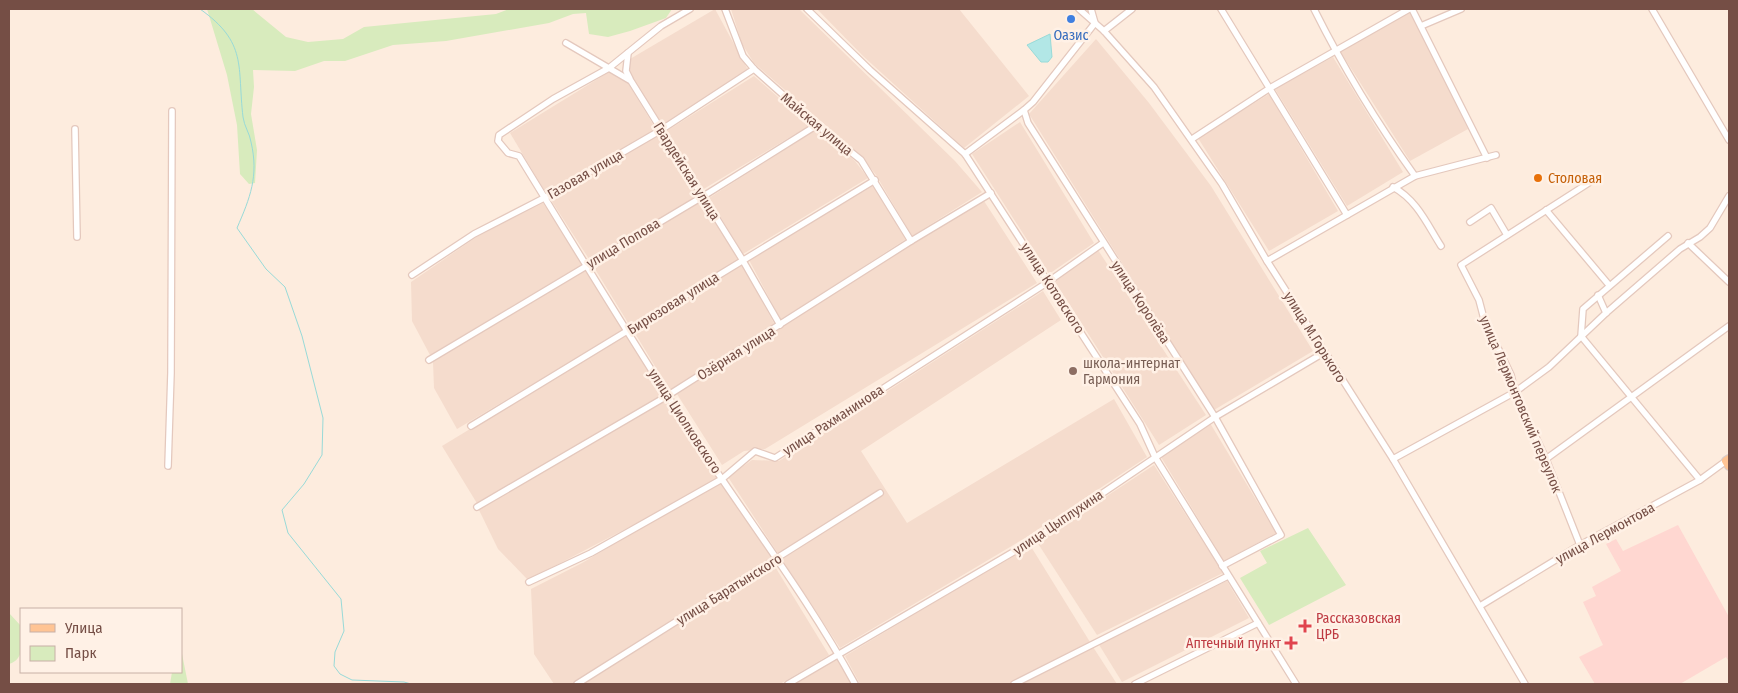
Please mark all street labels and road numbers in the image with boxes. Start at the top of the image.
street label: Майская улица [777,89,856,160]
street label: Гвардейская улица [650,119,724,224]
street label: Газовая улица [544,146,626,203]
street label: улица Попова [583,215,663,272]
street label: улица Котовского [1017,240,1088,337]
street label: улица Королёва [1107,258,1174,347]
street label: Бирюзовая улица [624,268,722,338]
street label: улица М.Горького [1280,289,1349,386]
street label: улица Лермонтовский переулок [1475,313,1566,496]
street label: Озёрная улица [694,323,779,384]
street label: улица Циолковского [644,366,725,477]
street label: улица Рахманинова [780,381,887,459]
street label: улица Цыплухина [1010,486,1107,559]
street label: улица Лермонтова [1553,499,1658,568]
street label: улица Баратынского [673,550,785,629]

